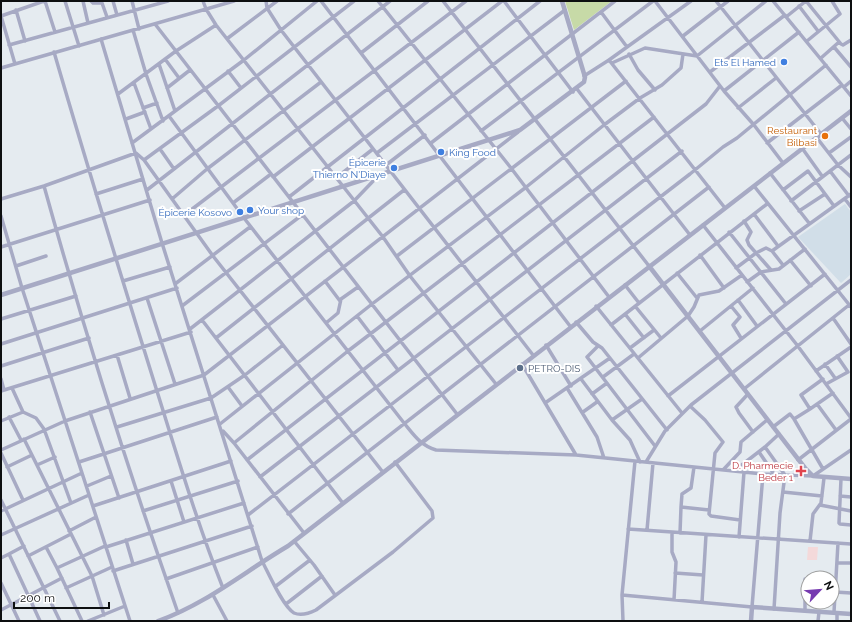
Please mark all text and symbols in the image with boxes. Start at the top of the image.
place label: Ets El Hamed [714,57,776,68]
marker: Ets El Hamed [779,57,789,67]
place label: Restaurant Bilbasi [767,125,818,148]
marker: Restaurant Bilbasi [820,131,830,141]
marker: King Food [436,147,446,157]
place label: King Food [449,147,496,158]
place label: Épicerie Thierno N'Diaye [313,157,386,180]
marker: Épicerie Thierno N'Diaye [389,163,399,173]
marker: Your shop [245,205,255,215]
place label: Your shop [258,205,304,216]
place label: Épicerie Kosovo [158,207,232,218]
marker: Épicerie Kosovo [235,207,245,217]
marker: PETRO-DIS [515,363,525,373]
place label: PETRO-DIS [528,363,580,374]
place label: D. Pharmecie Beder 1 [732,460,794,483]
marker: D. Pharmecie Beder 1 [796,466,806,476]
north arrow [800,570,840,610]
text: N [821,579,836,592]
scale bar [14,584,109,610]
text: 200 m [20,591,55,605]

